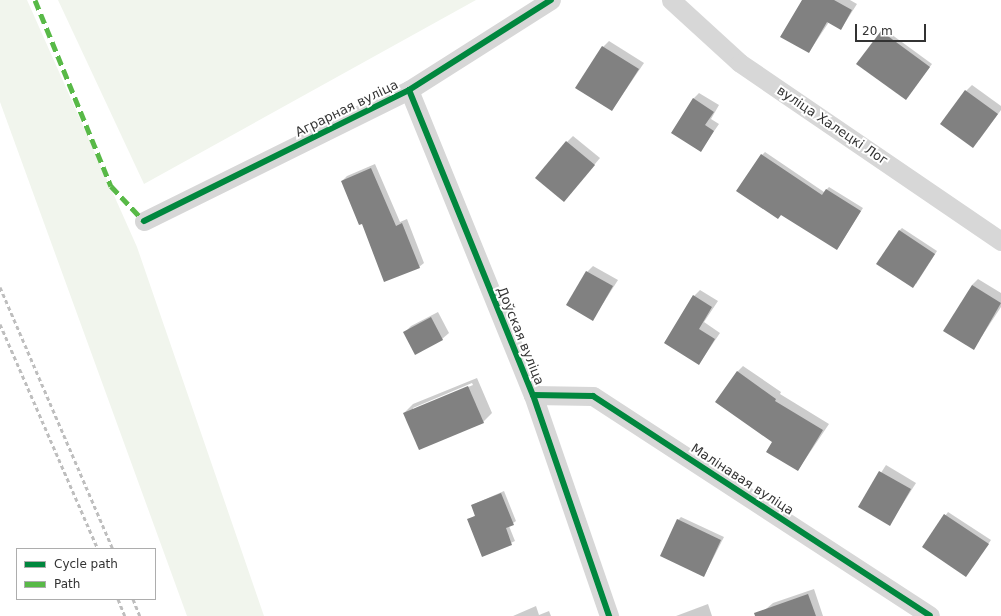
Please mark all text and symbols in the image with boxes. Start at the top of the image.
scale bar [857,16,928,42]
text: 20 m [862,24,893,38]
street label: Аграрная вуліца [293,77,401,141]
street label: вуліца Халецкі Лог [774,83,890,169]
street label: Доўская вуліца [493,284,547,388]
street label: Малінавая вуліца [688,441,796,519]
legend [16,548,156,600]
text: Cycle path [54,557,118,571]
text: Path [54,577,80,591]

